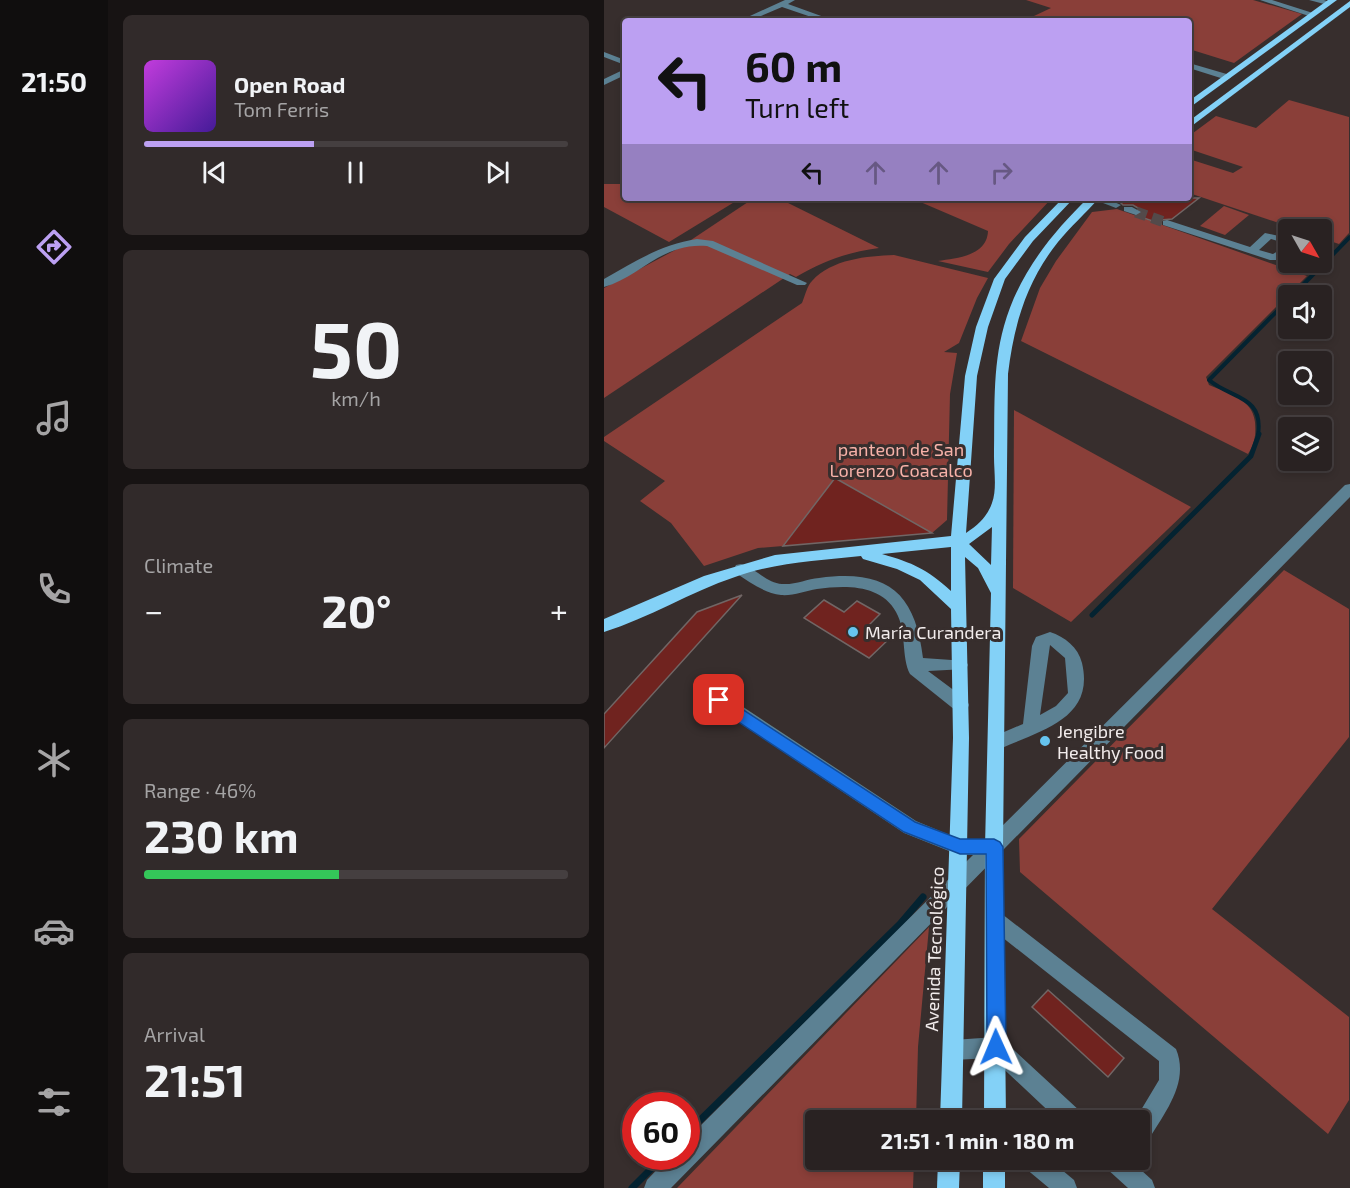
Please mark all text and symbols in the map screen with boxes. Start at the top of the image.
text: 60 m [745,40,842,90]
icon: left [646,42,724,120]
text: 21:50 [21,65,87,97]
text: Open Road [234,71,346,97]
text: Turn left [745,91,849,123]
text: Tom Ferris [234,97,329,121]
icon: previous [198,156,231,189]
icon: pause [339,156,372,189]
icon: next [481,156,514,189]
icon: left [796,156,829,189]
icon: ahead [859,156,892,189]
icon: ahead [922,156,955,189]
icon: right [985,156,1018,189]
north arrow [1278,219,1332,273]
map controls [1278,219,1332,471]
icon: directions [33,226,75,268]
button: sound [1278,285,1332,339]
text: 50 [310,300,402,394]
button: search [1278,351,1332,405]
text: km/h [331,386,381,410]
icon: music [33,397,75,439]
button: layers [1278,417,1332,471]
park label: panteon de San Lorenzo Coacalco [829,438,973,481]
text: Climate [144,553,213,577]
icon: phone [33,568,75,610]
text: 20° [322,583,392,637]
text: − [144,590,163,630]
text: + [550,590,568,630]
place label: María Curandera [865,621,1001,643]
marker: María Curandera [846,625,860,639]
pin [693,674,744,725]
icon: arrive [702,683,735,716]
place label: Jengibre Healthy Food [1057,720,1164,763]
marker: Jengibre Healthy Food [1038,734,1052,748]
icon: climate [33,739,75,781]
text: Range · 46% [144,778,256,802]
text: 230 km [144,808,299,862]
street label: Avenida Tecnológico [920,866,948,1032]
icon: car [33,910,75,952]
position arrow [964,1015,1028,1079]
text: Arrival [144,1022,205,1046]
text: 21:51 [144,1052,245,1106]
icon: filters [33,1081,75,1123]
speed limit sign: 60 [622,1092,700,1170]
text: 21:51 · 1 min · 180 m [881,1127,1074,1153]

